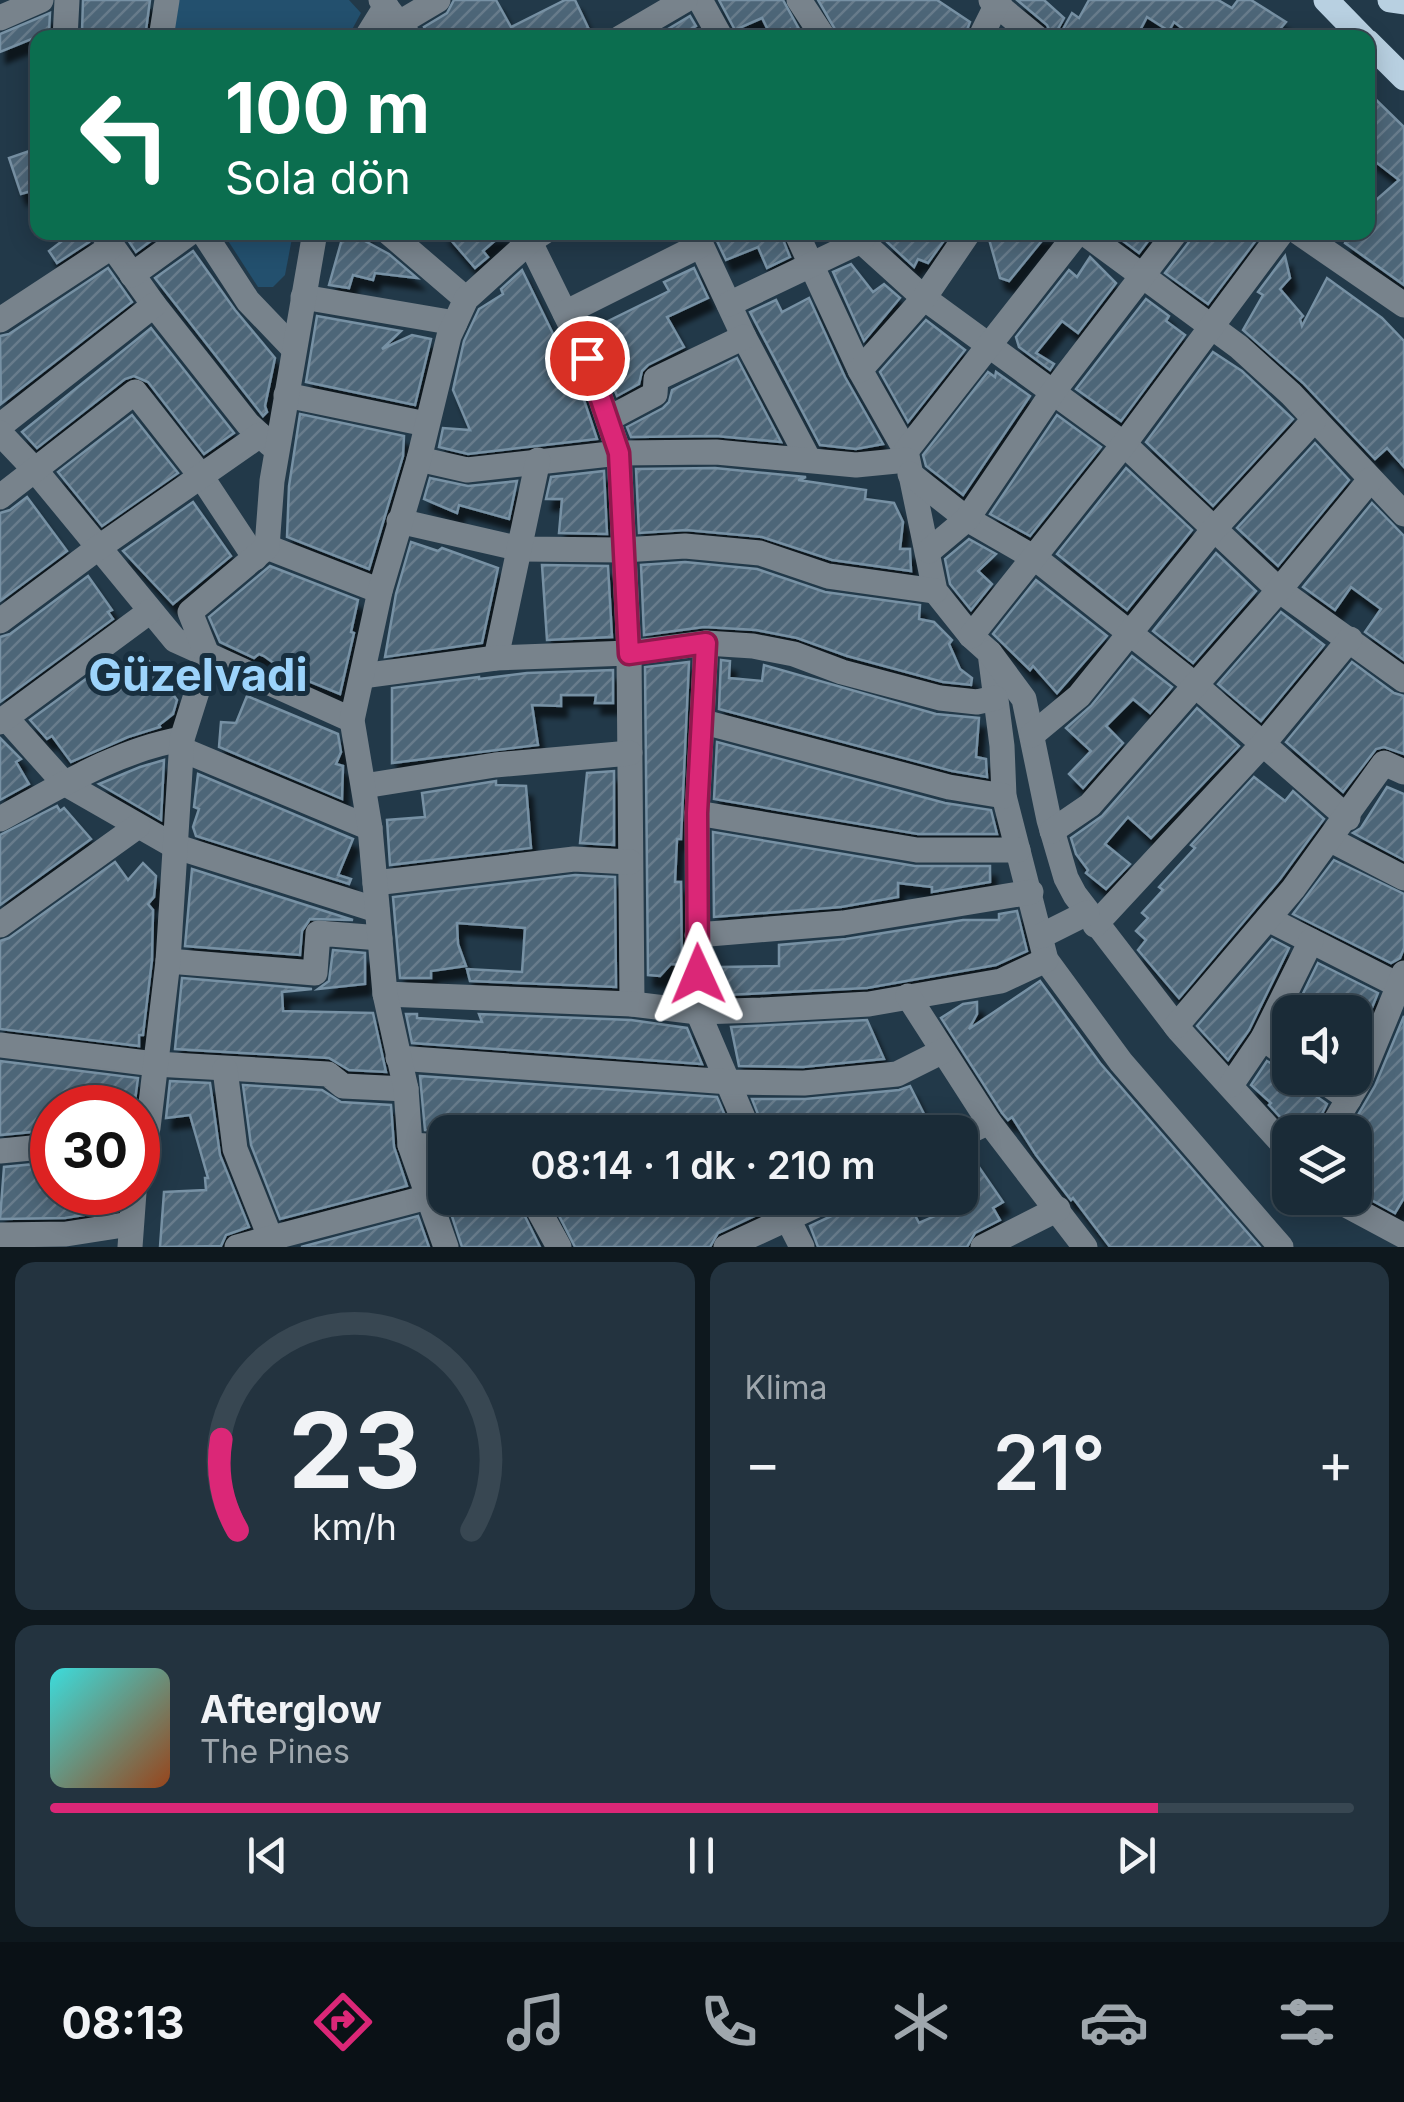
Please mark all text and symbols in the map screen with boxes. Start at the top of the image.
text: 100 m [225,65,430,150]
icon: left [60,70,190,200]
text: Sola dön [225,150,411,205]
pin [545,316,630,401]
icon: arrive [560,331,615,386]
district label: Güzelvadi [88,647,308,702]
position arrow [646,922,750,1026]
map controls [1272,995,1372,1215]
button: sound [1272,995,1372,1095]
speed limit sign: 30 [30,1085,160,1215]
button: layers [1272,1115,1372,1215]
text: 08:14 · 1 dk · 210 m [530,1142,876,1188]
text: Klima [745,1368,828,1407]
text: 23 [288,1387,421,1513]
text: 21° [993,1417,1106,1508]
text: − [745,1430,781,1496]
text: + [1318,1430,1354,1496]
text: km/h [312,1505,397,1549]
text: Afterglow [200,1686,382,1732]
text: The Pines [200,1732,350,1771]
icon: previous [240,1828,295,1883]
icon: pause [674,1828,729,1883]
icon: next [1109,1828,1164,1883]
icon: directions [308,1987,378,2057]
icon: music [501,1987,571,2057]
icon: phone [694,1987,764,2057]
icon: climate [886,1987,956,2057]
icon: car [1079,1987,1149,2057]
icon: filters [1272,1987,1342,2057]
text: 08:13 [61,1995,185,2050]

